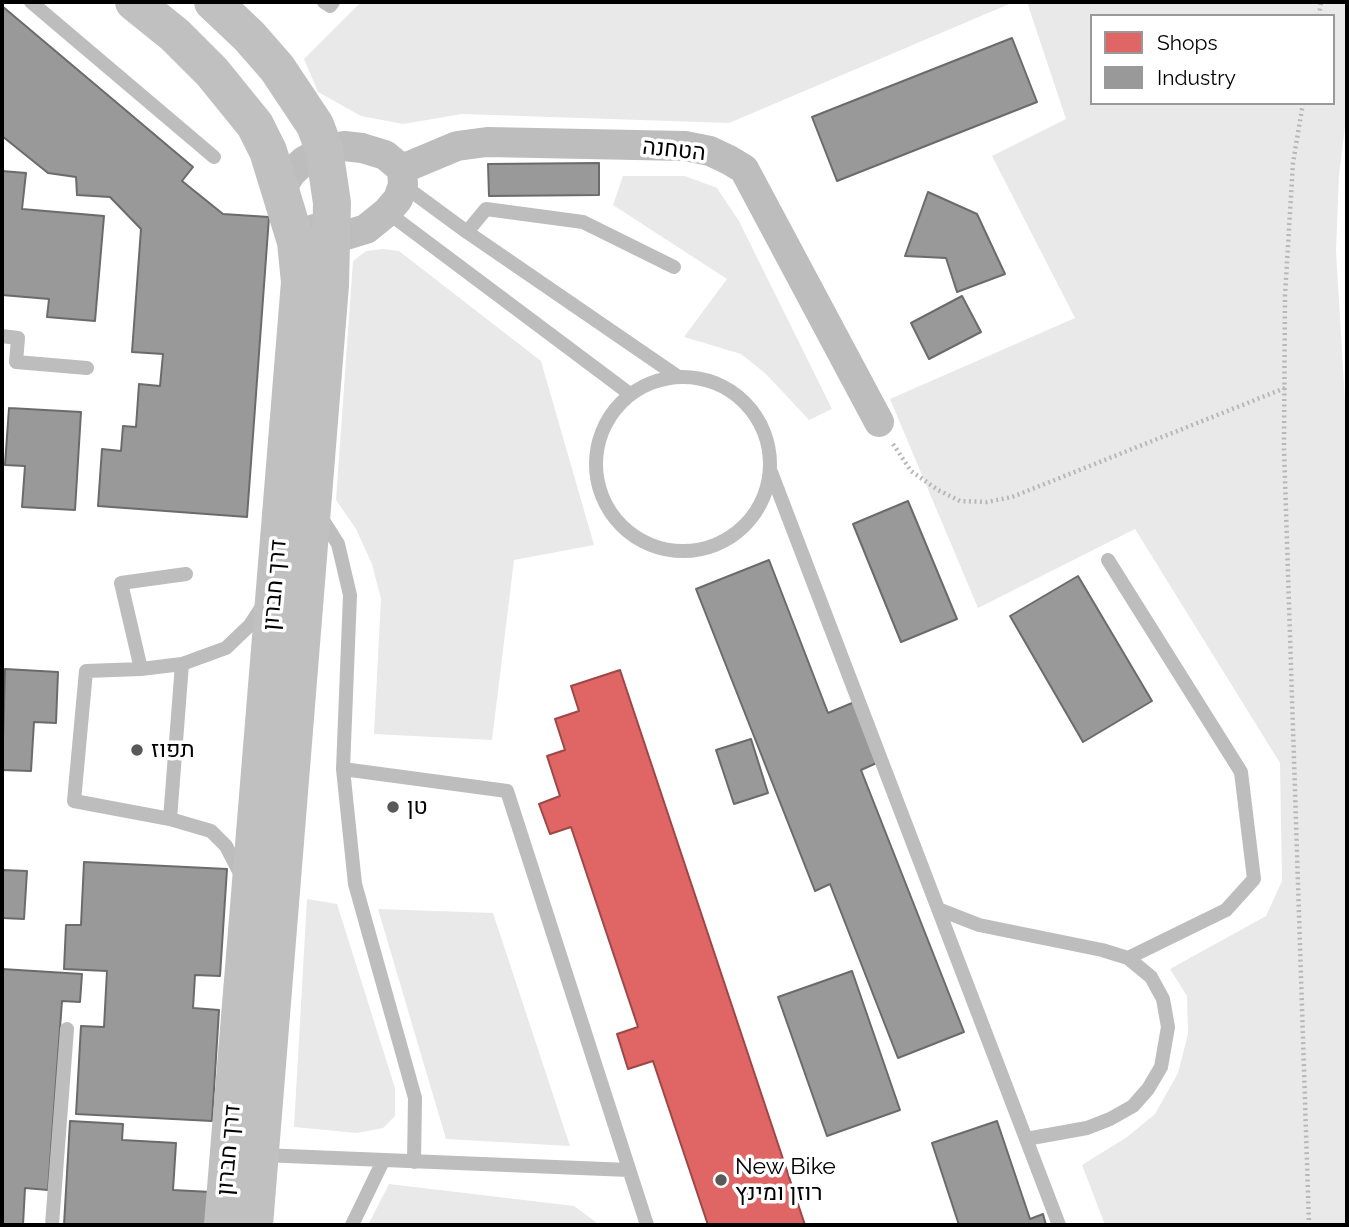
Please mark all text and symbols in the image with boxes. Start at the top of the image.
legend [1090,14,1335,105]
text: Shops [1157,30,1218,55]
text: Industry [1157,65,1236,90]
street label: הטחנה [641,133,707,167]
street label: דרך חברון [257,538,293,632]
place label: תפוז [151,736,195,764]
marker: תפוז [129,742,145,758]
place label: טן [407,793,428,821]
marker: טן [385,799,401,815]
street label: דרך חברון [211,1103,247,1197]
place label: New Bike רוזן ומינץ [735,1153,836,1207]
marker: New Bike רוזן ומינץ [713,1172,729,1188]

